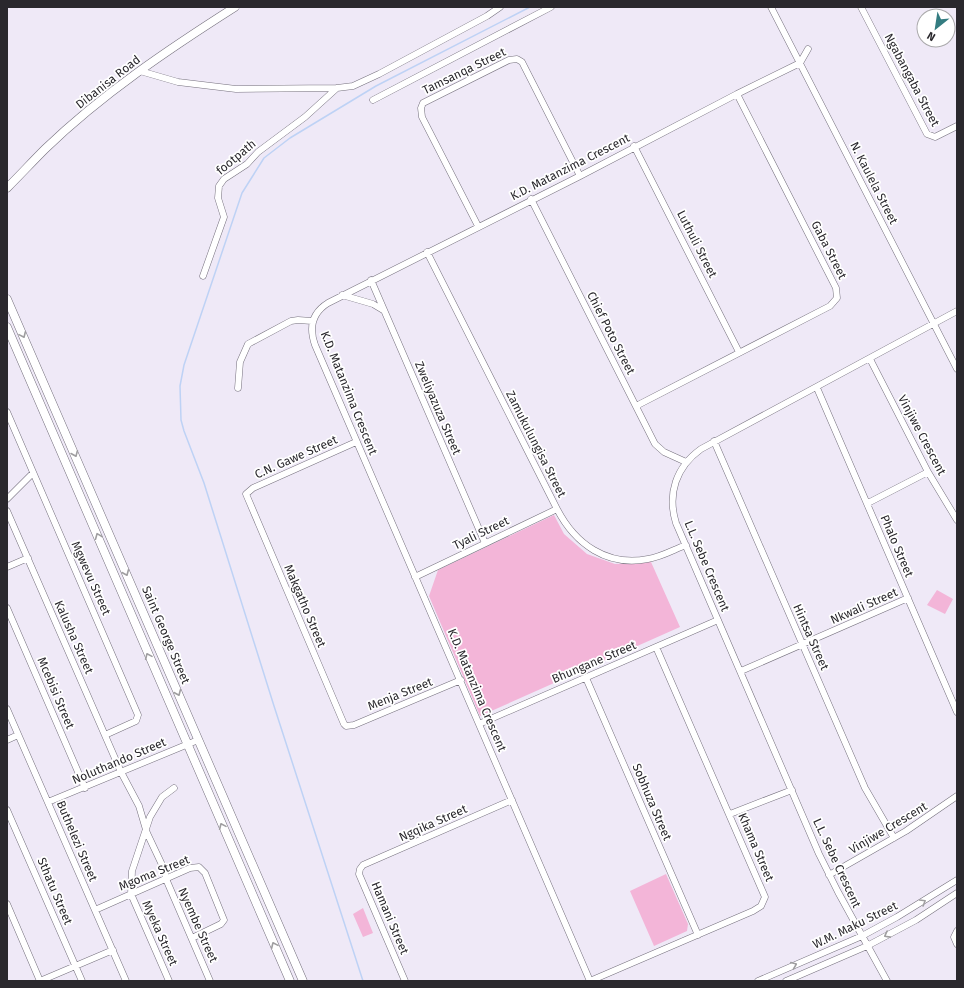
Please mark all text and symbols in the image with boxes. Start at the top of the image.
north arrow [916,8,956,48]
street label: Ngabangaba Street [881,31,943,129]
street label: Tamsanqa Street [420,44,509,97]
street label: Dibanisa Road [73,52,143,112]
street label: K.D. Matanzima Crescent [508,130,633,203]
street label: footpath [213,136,259,178]
street label: N. Kaulela Street [847,140,901,227]
street label: Luthuli Street [674,208,720,281]
street label: Gaba Street [808,219,850,282]
street label: Chief Poto Street [584,289,638,377]
street label: K.D. Matanzima Crescent [318,329,380,457]
one-way arrow [18,330,26,338]
street label: Zweliyazuza Street [412,359,464,457]
street label: Zamukulungisa Street [503,388,569,500]
street label: Vinjiwe Crescent [895,393,949,478]
street label: C.N. Gawe Street [253,432,340,481]
one-way arrow [70,450,78,457]
street label: Tyali Street [451,513,512,553]
street label: Phalo Street [878,513,917,580]
street label: L.L. Sebe Crescent [682,519,733,614]
one-way arrow [95,532,103,539]
street label: Mgwevu Street [68,539,114,618]
street label: Makgatho Street [281,562,329,650]
one-way arrow [122,570,130,577]
street label: Saint George Street [139,584,193,687]
street label: Nkwali Street [828,585,900,627]
street label: Kalusha Street [52,598,97,676]
street label: Hintsa Street [790,602,832,673]
street label: K.D. Matanzima Crescent [445,626,510,754]
street label: Bhungane Street [550,638,639,686]
one-way arrow [145,652,153,660]
street label: Mcebisi Street [35,655,78,732]
street label: Menja Street [366,674,435,713]
one-way arrow [173,689,181,696]
street label: Noluthando Street [70,735,169,787]
street label: Sobhuza Street [630,762,675,843]
street label: Buthelezi Street [54,798,101,884]
street label: Vinjiwe Crescent [846,799,930,857]
street label: Ngqika Street [397,801,470,844]
street label: Khama Street [735,811,777,884]
street label: L.L. Sebe Crescent [810,816,864,911]
one-way arrow [219,823,227,830]
street label: Mgoma Street [117,852,192,894]
street label: Sthatu Street [35,855,76,927]
street label: Hamani Street [368,880,412,957]
street label: Nyembe Street [175,885,221,965]
street label: Myeka Street [139,898,181,968]
street label: W.M. Maku Street [810,898,900,952]
one-way arrow [919,900,926,907]
one-way arrow [884,930,892,938]
one-way arrow [271,942,279,949]
one-way arrow [790,962,797,970]

